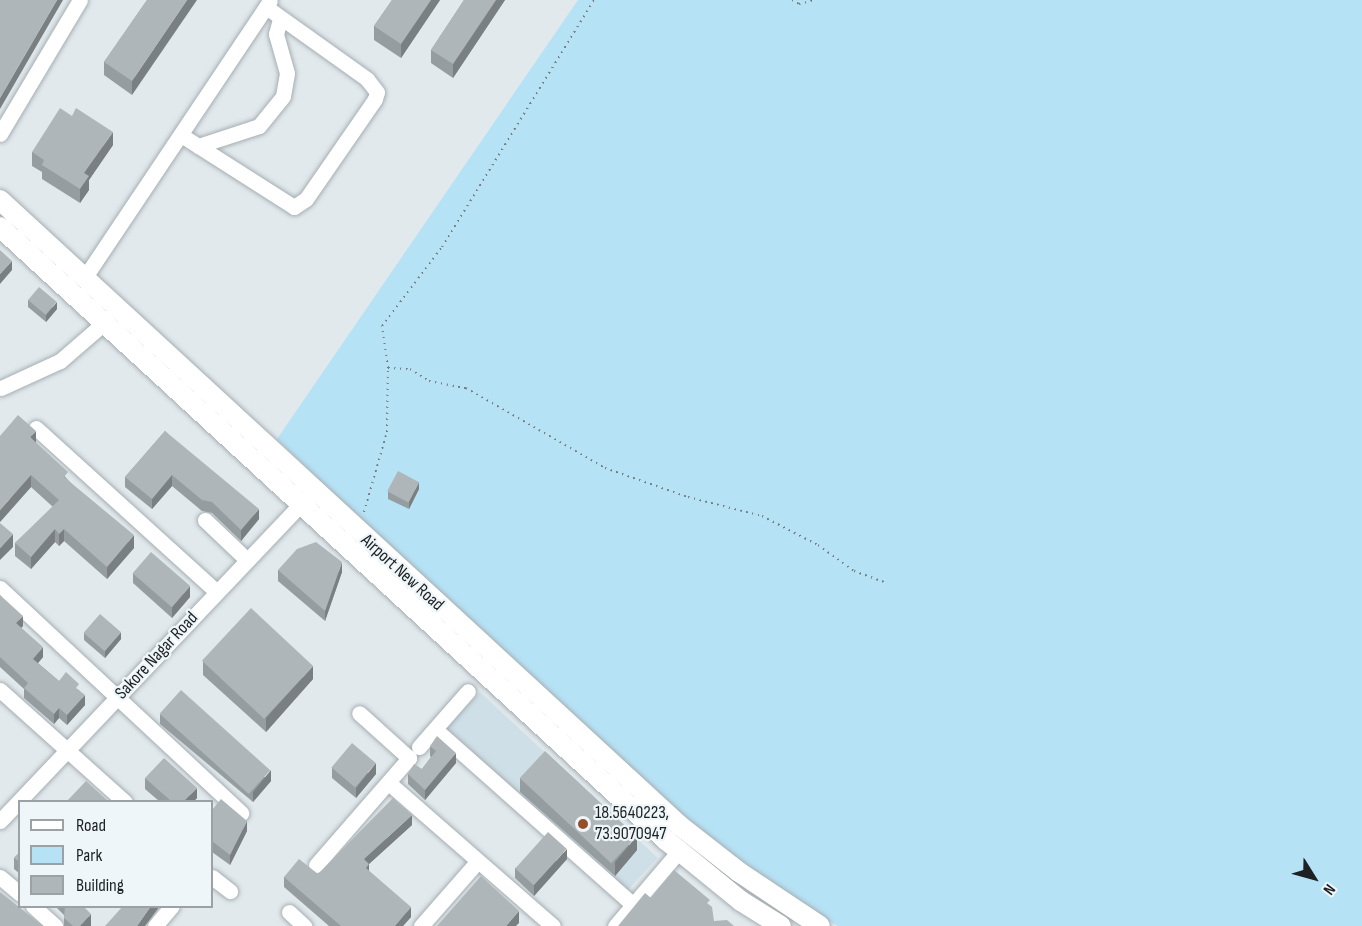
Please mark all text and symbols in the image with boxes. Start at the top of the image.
street label: Airport New Road [356,530,448,616]
street label: Sakore Nagar Road [111,608,203,704]
legend [18,800,213,908]
place label: 18.5640223, 73.9070947 [595,803,669,846]
text: Road [76,815,106,836]
marker: 18.5640223, 73.9070947 [576,817,590,831]
text: Park [76,845,102,866]
north arrow [1284,848,1344,908]
text: Building [76,875,124,896]
text: N [1319,880,1339,898]

